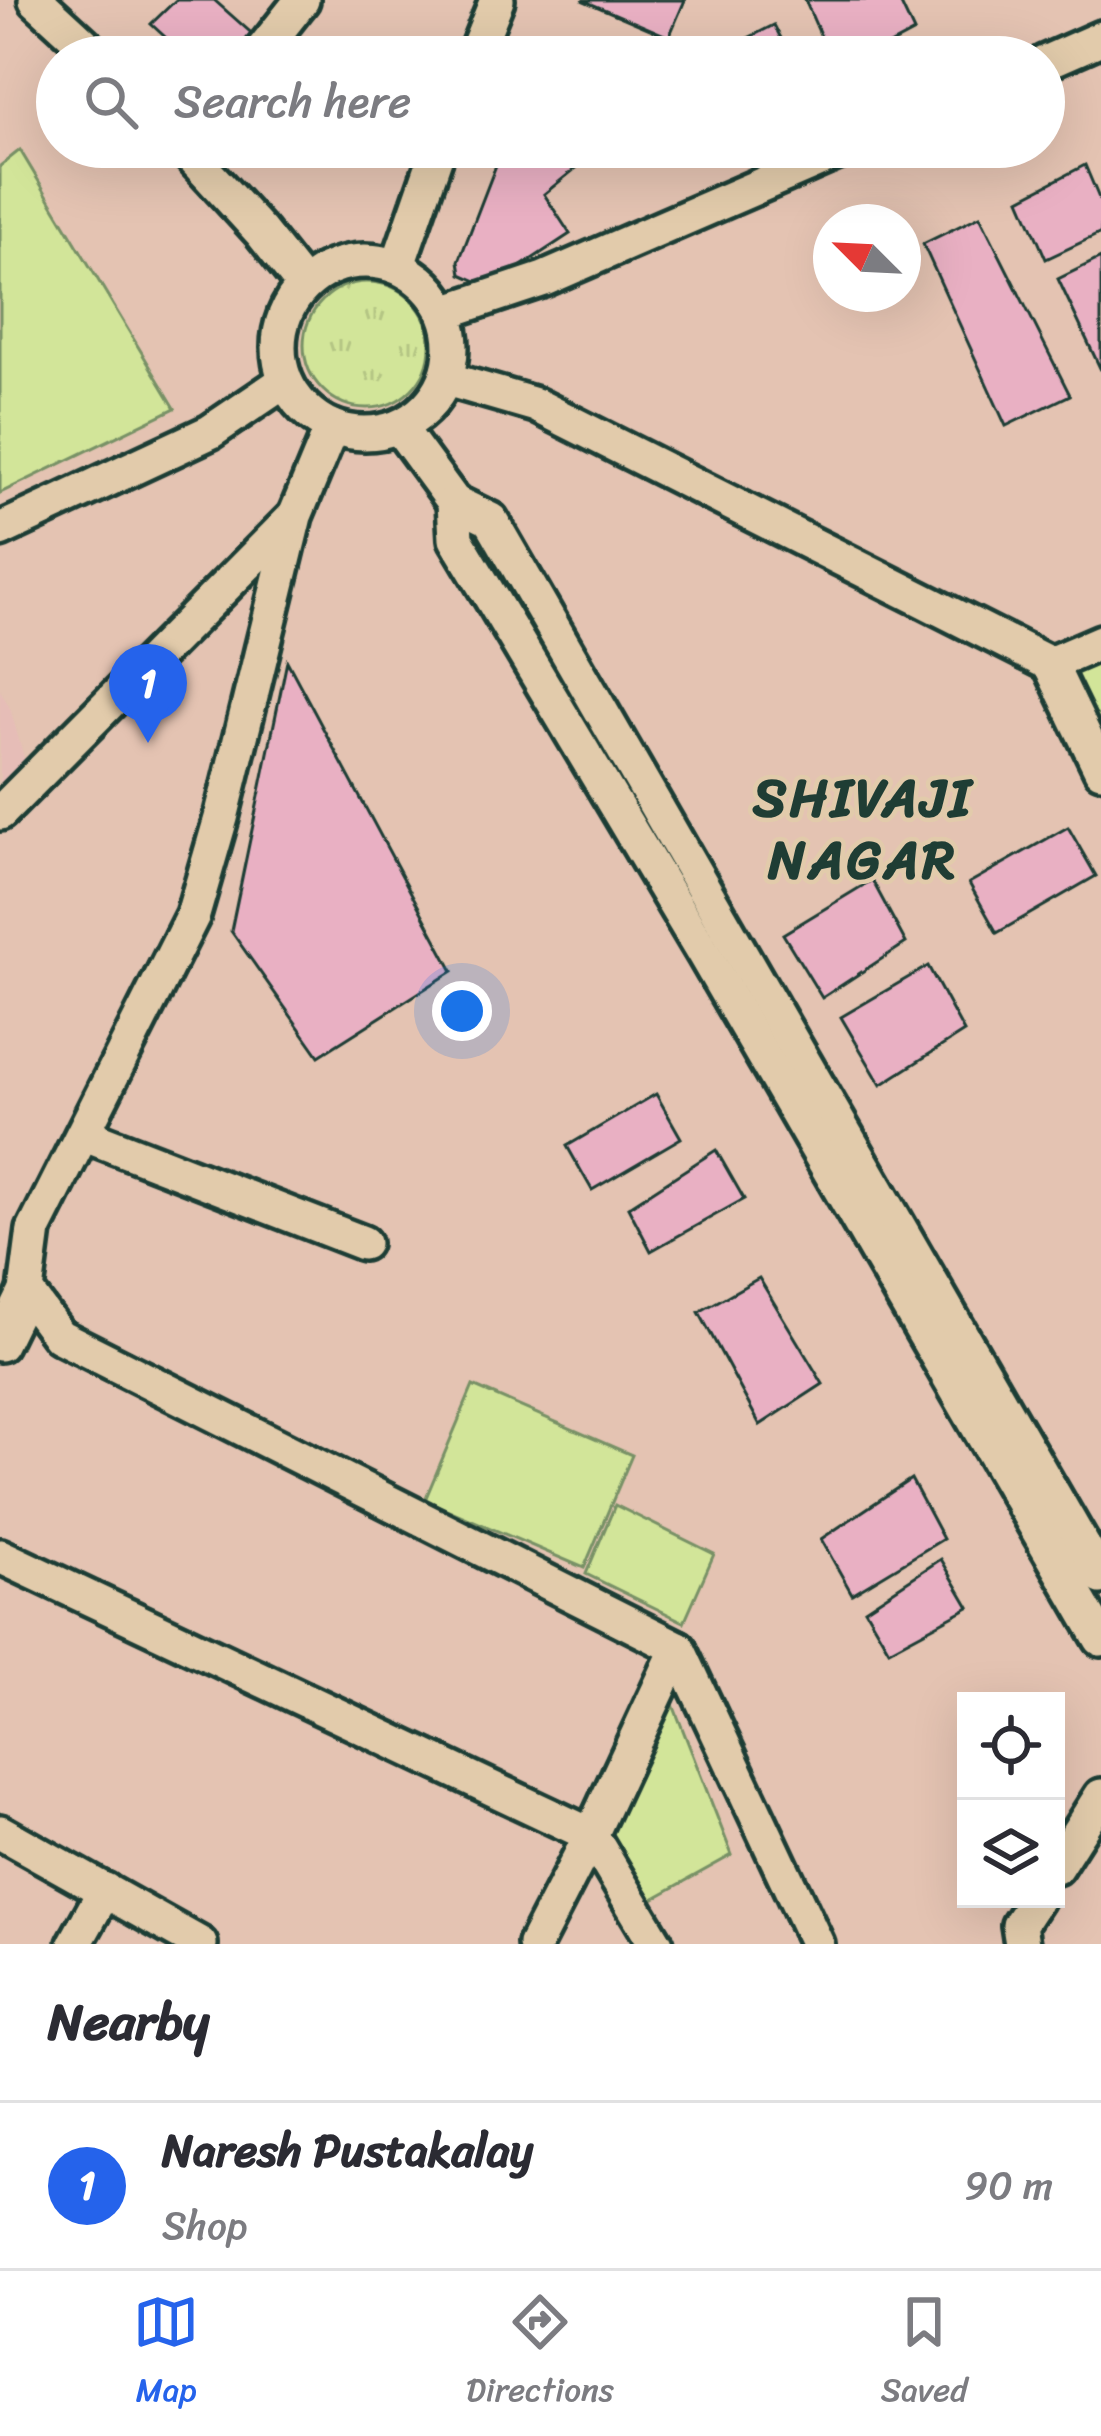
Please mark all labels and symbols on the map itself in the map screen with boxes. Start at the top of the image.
north arrow [813,204,921,312]
pin: 1 [109,644,187,743]
district label: SHIVAJI NAGAR [752,750,974,908]
your location [432,981,492,1041]

